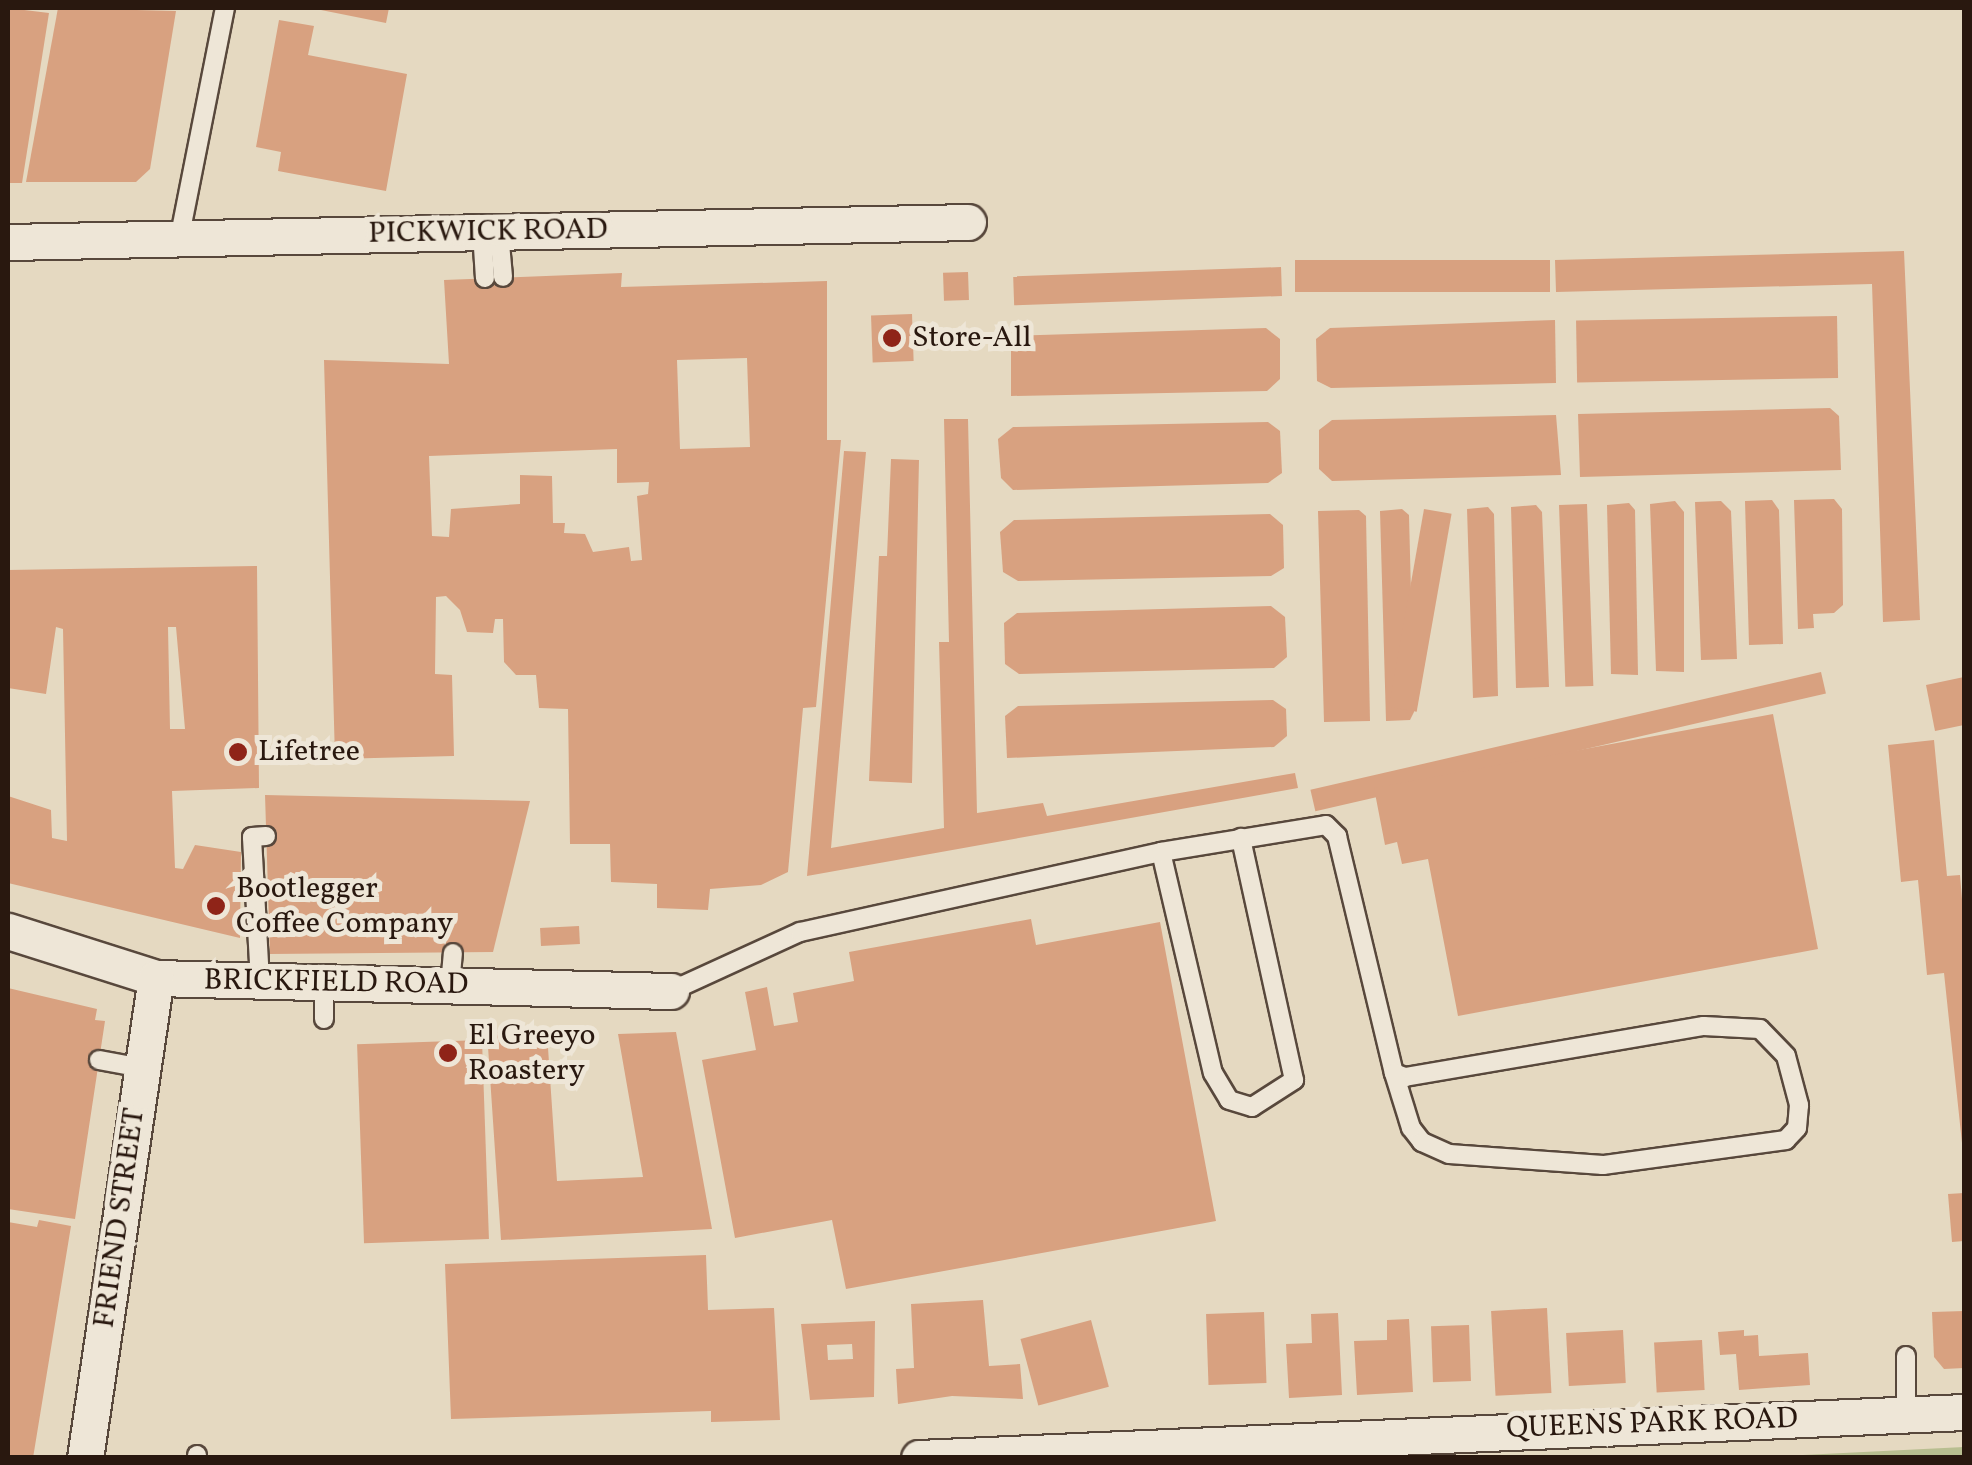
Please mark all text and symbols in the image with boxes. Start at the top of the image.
street label: PICKWICK ROAD [368,212,608,252]
place label: Store-All [912,320,1031,356]
marker: Store-All [881,327,903,349]
place label: Lifetree [258,734,360,770]
marker: Lifetree [227,741,249,763]
place label: Bootlegger Coffee Company [236,871,453,942]
marker: Bootlegger Coffee Company [205,895,227,917]
street label: BRICKFIELD ROAD [203,963,469,1003]
place label: El Greeyo Roastery [468,1018,596,1088]
marker: El Greeyo Roastery [437,1042,459,1064]
street label: FRIEND STREET [87,1106,153,1330]
street label: QUEENS PARK ROAD [1506,1401,1798,1447]

